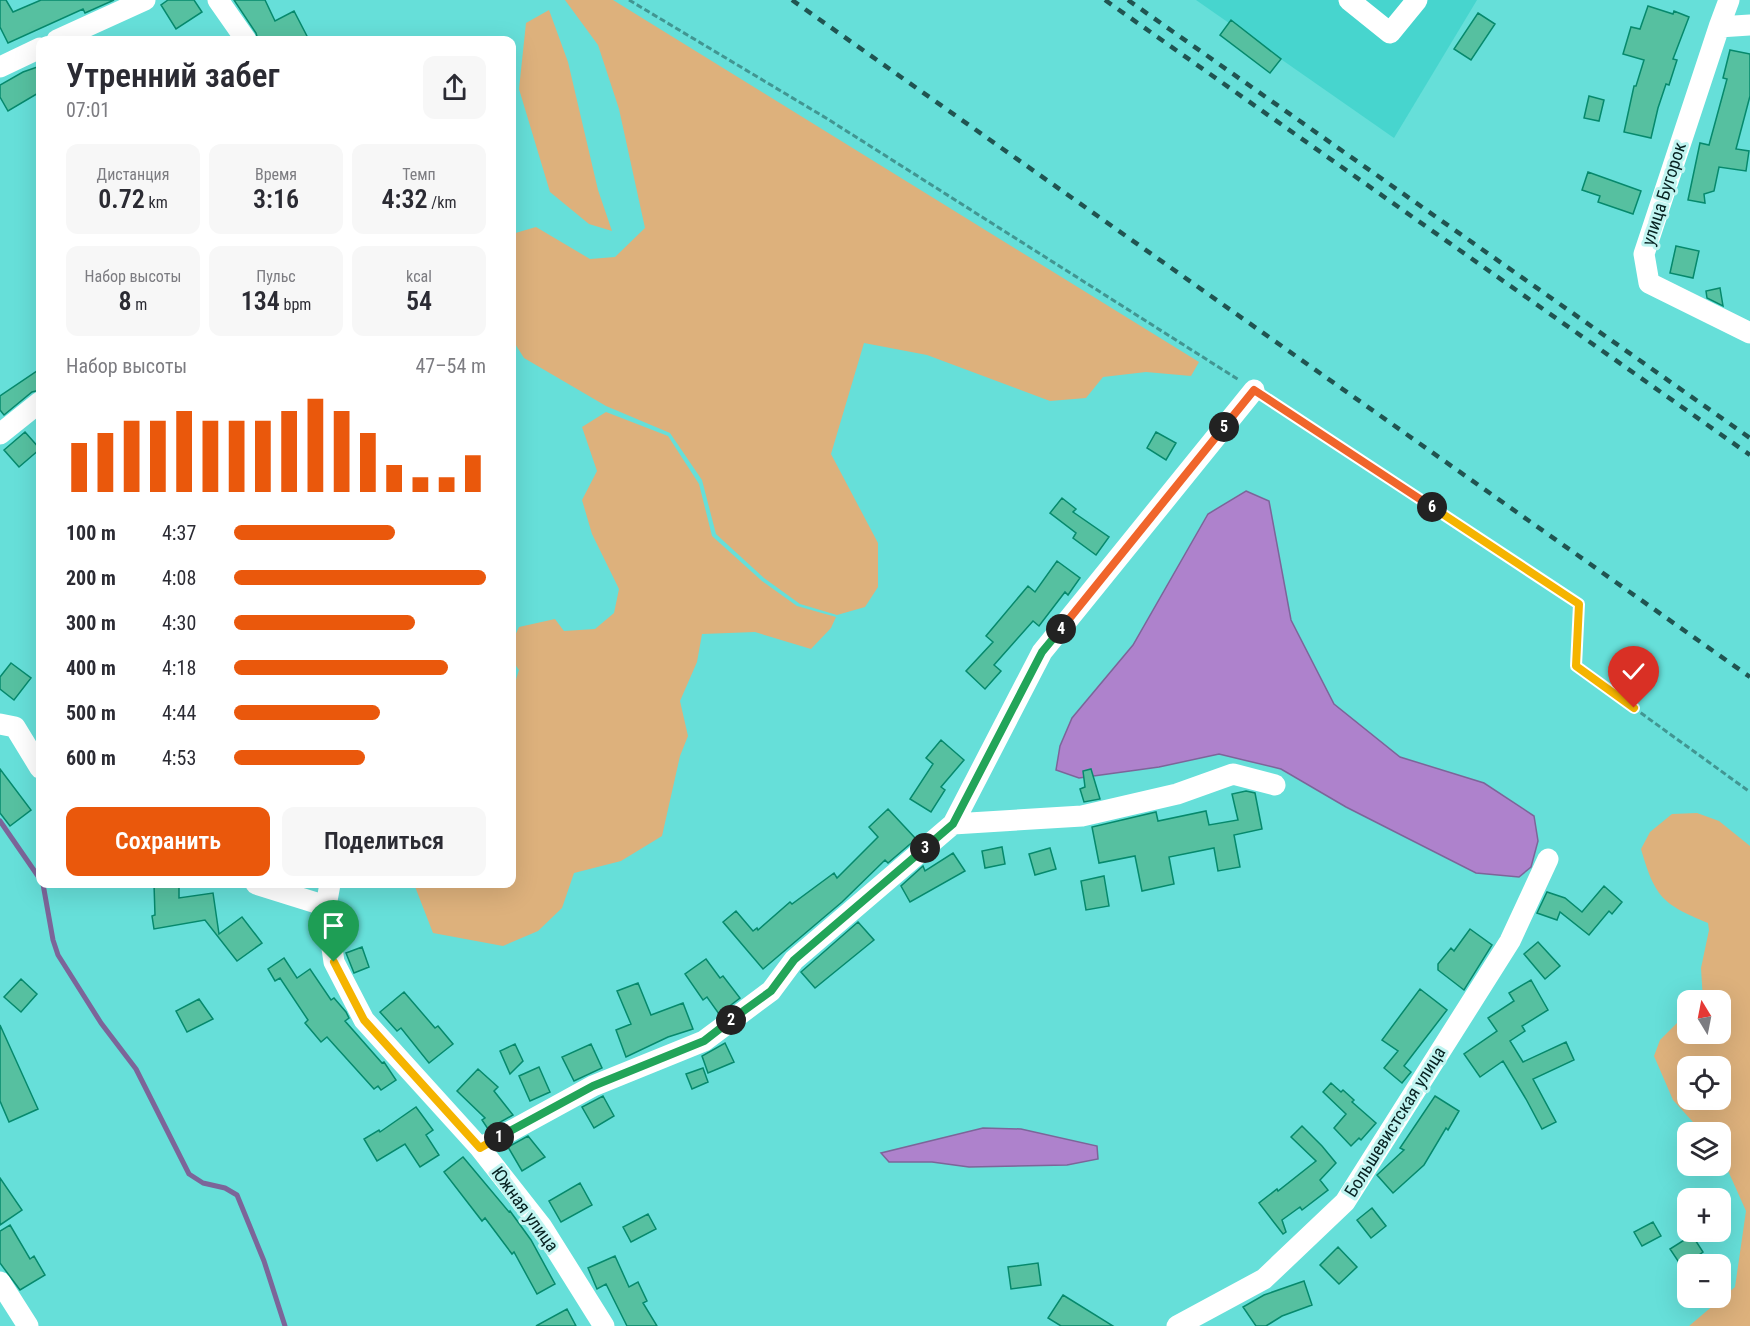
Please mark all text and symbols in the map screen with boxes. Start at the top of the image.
text: Утренний забег [66,56,280,95]
button: share [423,56,486,119]
text: 07:01 [66,98,110,122]
street label: улица Бугорок [1637,139,1690,248]
text: Дистанция [97,165,169,184]
text: Время [255,165,297,184]
text: Темп [402,165,436,184]
text: 0.72 [98,184,145,214]
text: 3:16 [253,184,299,214]
text: 4:32 [382,184,428,214]
text: km [145,193,168,212]
text: /km [428,193,456,212]
text: Набор высоты [85,267,181,286]
text: Пульс [256,267,296,286]
text: kcal [406,267,432,286]
text: 8 [119,286,132,316]
text: 134 [241,286,280,316]
text: 54 [406,286,432,316]
text: m [132,295,147,314]
text: bpm [280,295,311,314]
text: Набор высоты [66,354,187,378]
text: 47–54 m [415,354,486,378]
pin: 5 [1209,412,1239,442]
text: 5 [1220,417,1228,436]
pin: 6 [1417,492,1447,522]
text: 6 [1428,497,1436,516]
text: 100 m [66,521,116,545]
text: 4:37 [162,521,196,545]
text: 200 m [66,566,116,590]
text: 4:08 [162,566,196,590]
text: 300 m [66,611,116,635]
text: 4:30 [162,611,196,635]
pin: 4 [1046,614,1076,644]
text: 4 [1057,619,1065,638]
pin [1608,646,1659,708]
icon: check [1617,655,1650,688]
text: 400 m [66,656,116,680]
text: 4:18 [162,656,196,680]
text: 500 m [66,701,116,725]
text: 4:44 [162,701,196,725]
text: 600 m [66,746,116,770]
text: 4:53 [162,746,196,770]
button: Сохранить [66,807,270,876]
button: Поделиться [282,807,486,876]
pin: 3 [910,833,940,863]
text: 3 [921,838,929,857]
pin [308,900,359,962]
icon: arrive [317,909,350,942]
north arrow [1677,990,1731,1044]
map controls [1677,990,1731,1308]
pin: 2 [716,1005,746,1035]
text: 2 [727,1010,735,1029]
street label: Большевистская улица [1340,1043,1449,1201]
button: locate [1677,1056,1731,1110]
pin: 1 [484,1122,514,1152]
button: layers [1677,1122,1731,1176]
text: 1 [495,1127,503,1146]
street label: Южная улица [488,1162,563,1255]
button: + [1677,1188,1731,1242]
button: − [1677,1254,1731,1308]

